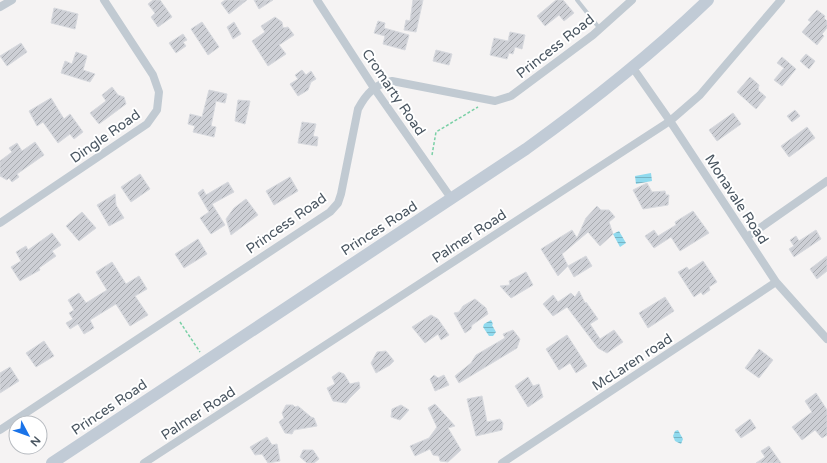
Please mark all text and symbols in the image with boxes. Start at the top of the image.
street label: Princess Road [513,11,598,82]
street label: Cromarty Road [358,46,429,139]
street label: Dingle Road [67,106,144,167]
street label: Monavale Road [701,151,772,247]
street label: Princess Road [243,189,330,257]
street label: Princes Road [338,197,421,259]
street label: Palmer Road [429,206,510,267]
street label: McLaren road [589,330,676,395]
street label: Princes Road [68,376,150,439]
street label: Palmer Road [158,383,239,444]
north arrow [8,415,48,455]
text: N [27,434,43,449]

